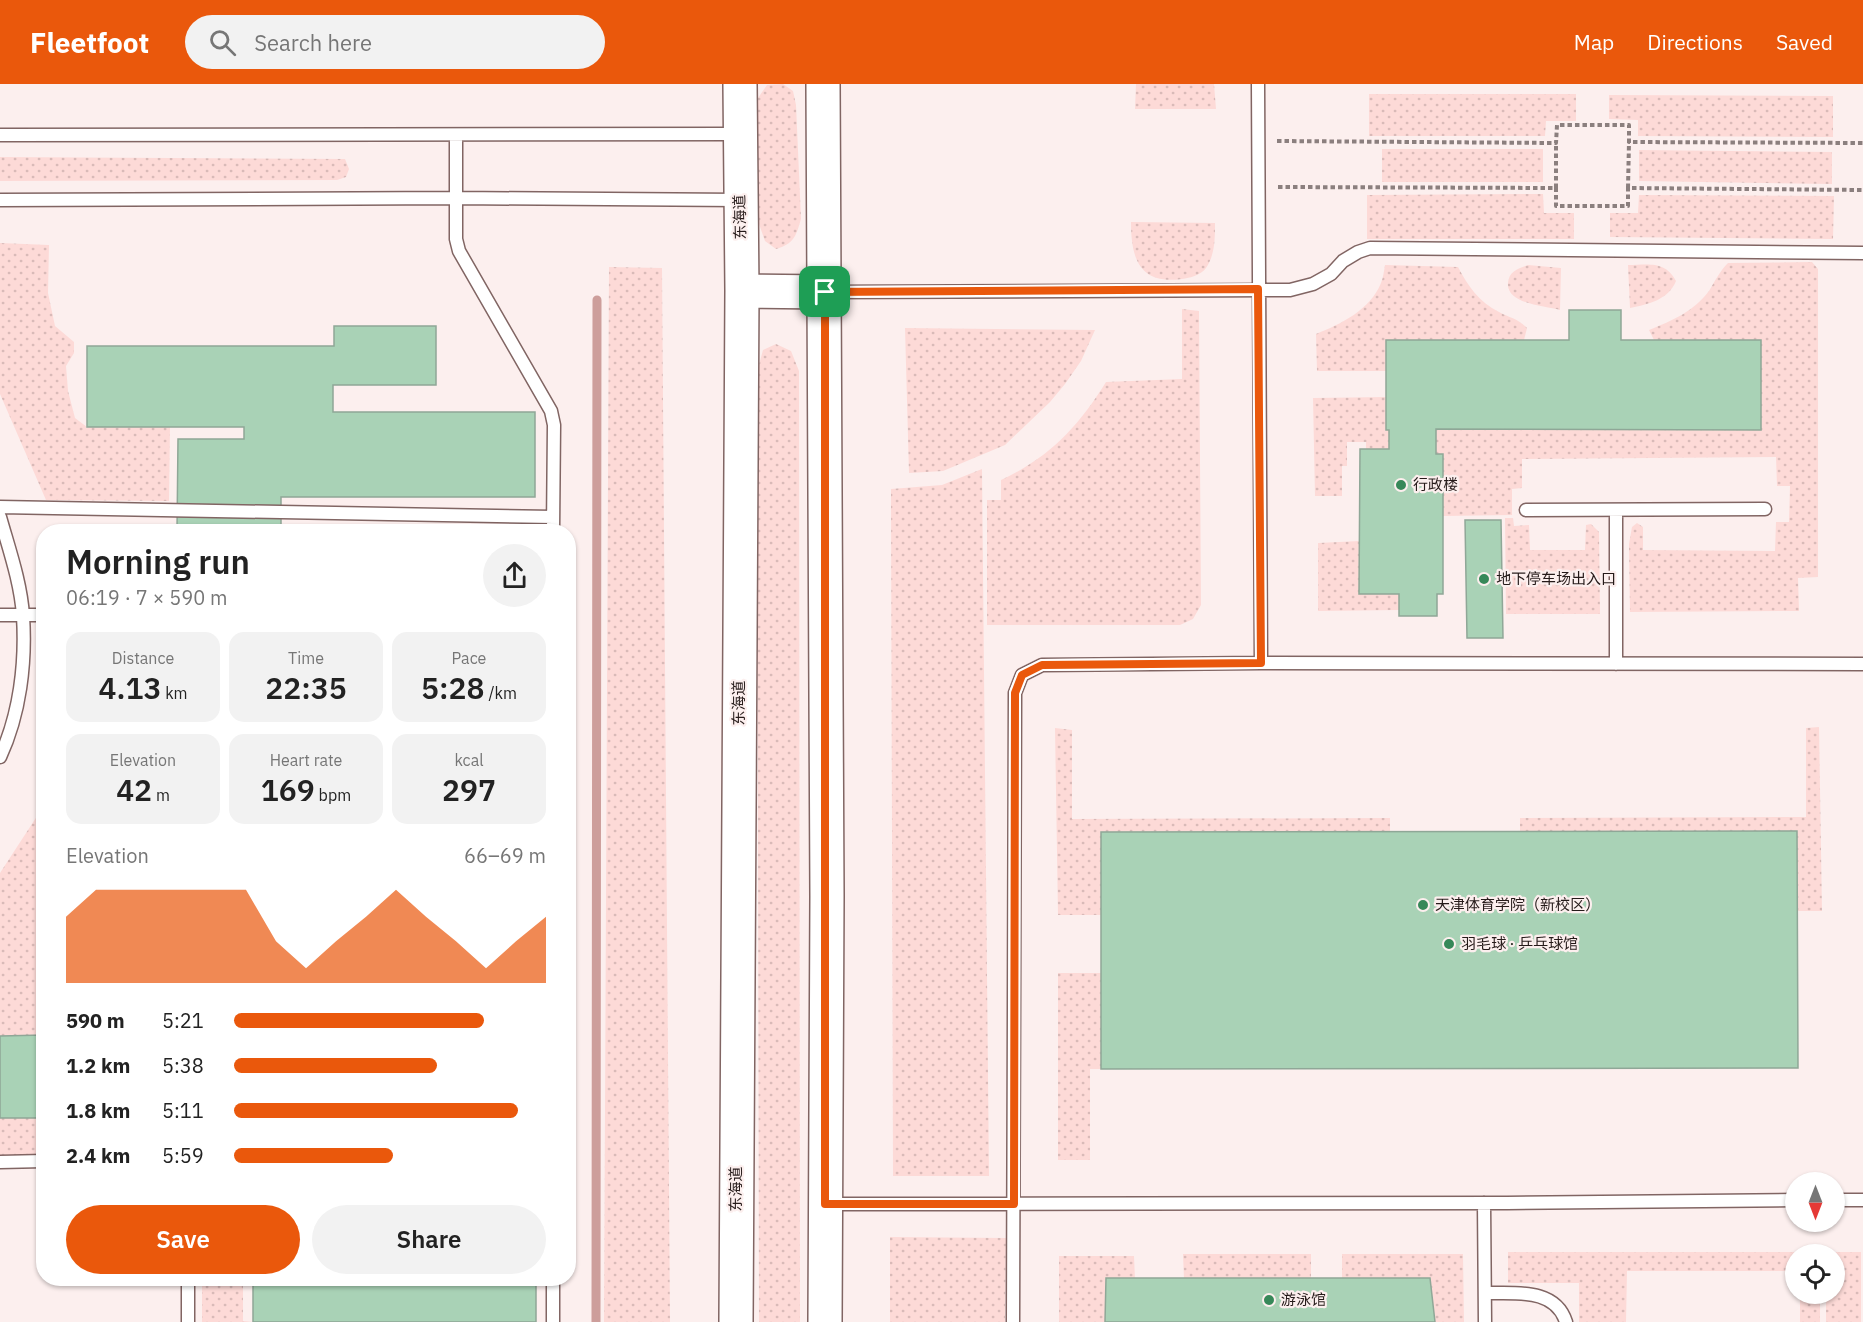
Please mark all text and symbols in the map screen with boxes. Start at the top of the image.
search box [185,15,605,69]
text: Fleetfoot [30,24,149,61]
icon: search [206,26,239,59]
text: Search here [254,28,372,57]
text: Map [1574,28,1614,56]
text: Directions [1647,28,1743,56]
text: Saved [1776,28,1833,56]
street label: 东海道 [730,194,749,240]
pin [799,266,850,317]
icon: arrive [808,275,841,308]
place label: 行政楼 [1413,475,1458,494]
marker: 行政楼 [1394,478,1408,492]
text: Morning run [66,540,250,583]
button: share [483,544,546,607]
place label: 地下停车场出入口 [1496,569,1616,588]
marker: 地下停车场出入口 [1477,572,1491,586]
text: 06:19 · 7 × 590 m [66,584,227,611]
text: Distance [112,648,174,668]
text: Time [288,648,324,668]
text: Pace [452,648,486,668]
text: 4.13 [98,668,161,707]
text: 22:35 [265,668,347,707]
text: 5:28 [421,668,485,707]
street label: 东海道 [729,680,748,726]
text: km [161,683,188,703]
text: /km [485,683,517,703]
text: Elevation [110,750,176,770]
text: Heart rate [270,750,342,770]
text: kcal [454,750,484,770]
text: 42 [116,770,152,809]
text: 169 [261,770,315,809]
text: 297 [442,770,496,809]
text: m [152,785,170,805]
text: bpm [315,785,351,805]
text: Elevation [66,842,149,869]
text: 66–69 m [464,842,546,869]
place label: 天津体育学院（新校区） [1435,895,1600,914]
marker: 天津体育学院（新校区） [1416,898,1430,912]
place label: 羽毛球 · 乒乓球馆 [1461,934,1578,953]
marker: 羽毛球 · 乒乓球馆 [1442,937,1456,951]
text: 590 m [66,1007,125,1034]
text: 5:21 [162,1007,204,1034]
text: 1.2 km [66,1052,130,1079]
text: 5:38 [162,1052,204,1079]
text: 1.8 km [66,1097,130,1124]
text: 5:11 [162,1097,204,1124]
text: 2.4 km [66,1142,130,1169]
text: 5:59 [162,1142,204,1169]
street label: 东海道 [726,1166,745,1212]
north arrow [1785,1172,1845,1232]
map controls [1785,1172,1845,1304]
button: Save [66,1205,300,1274]
button: Share [312,1205,546,1274]
button: locate [1785,1244,1845,1304]
place label: 游泳馆 [1281,1290,1326,1309]
marker: 游泳馆 [1262,1293,1276,1307]

